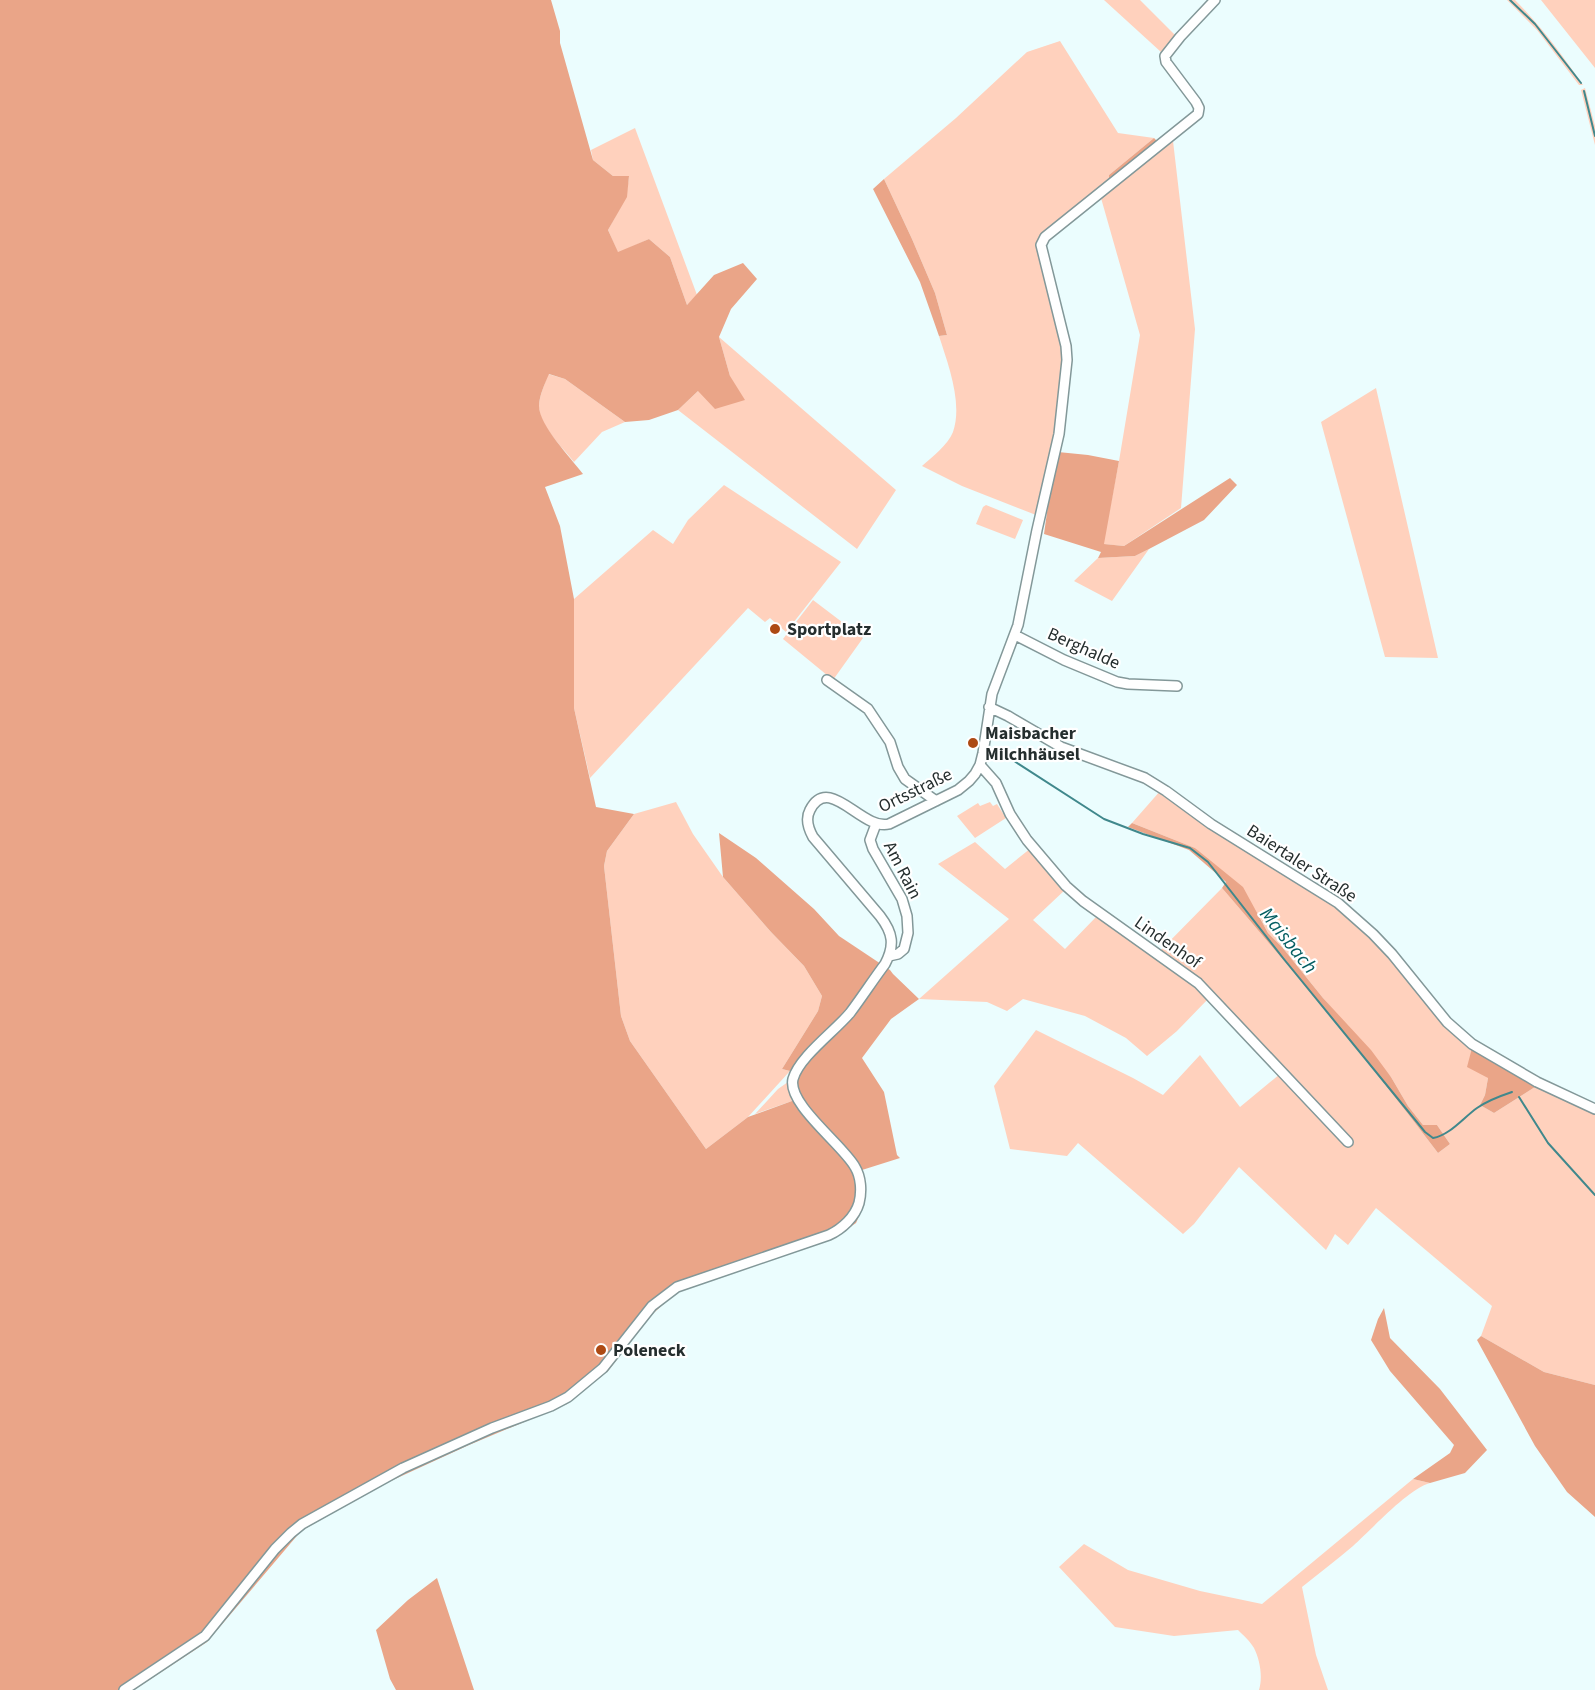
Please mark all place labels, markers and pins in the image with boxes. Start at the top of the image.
place label: Sportplatz [787,617,871,642]
marker: Sportplatz [768,622,782,636]
place label: Maisbacher Milchhäusel [985,721,1080,767]
marker: Maisbacher Milchhäusel [966,736,980,750]
place label: Poleneck [613,1338,686,1363]
marker: Poleneck [594,1343,608,1357]

